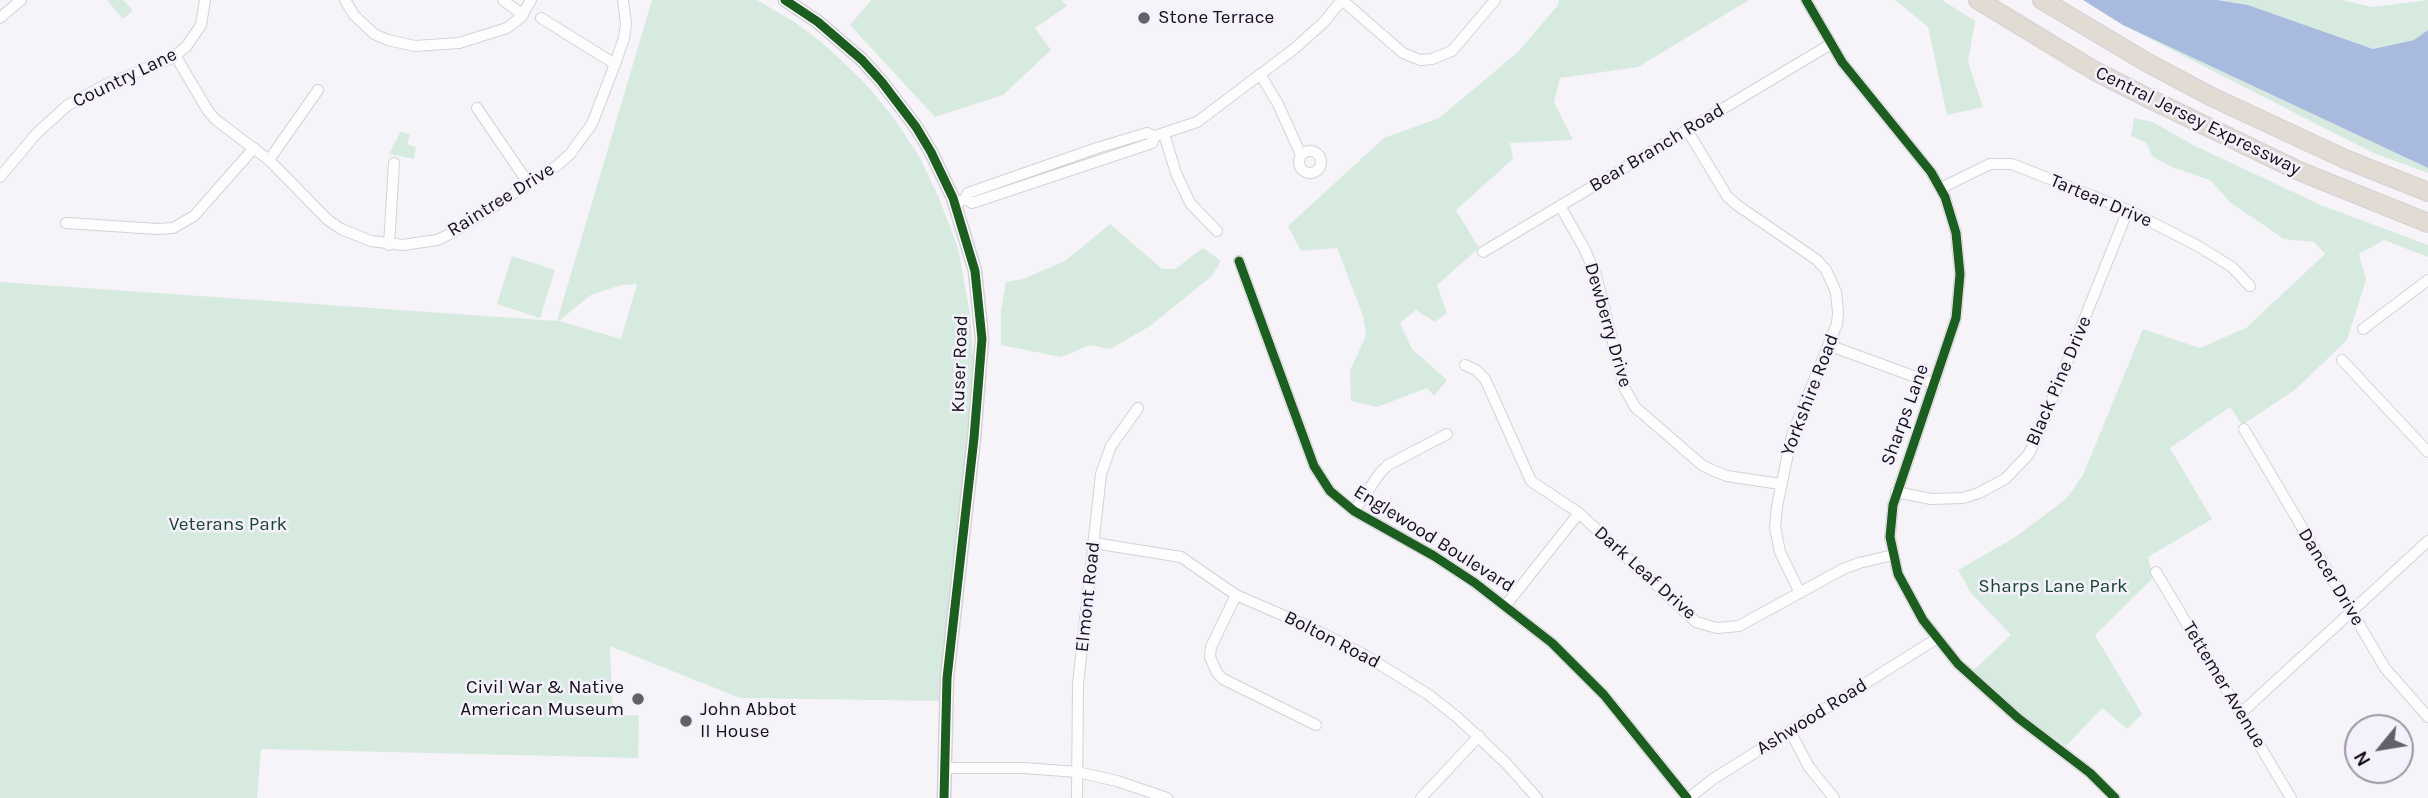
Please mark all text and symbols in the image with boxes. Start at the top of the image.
place label: Stone Terrace [1158,7,1274,29]
marker: Stone Terrace [1136,10,1152,26]
street label: Country Lane [69,43,181,113]
street label: Central Jersey Expressway [2092,61,2304,181]
street label: Bear Branch Road [1585,99,1729,197]
street label: Raintree Drive [443,158,559,242]
street label: Tartear Drive [2047,169,2155,233]
street label: Dewberry Drive [1579,260,1637,390]
street label: Black Pine Drive [2021,313,2097,449]
street label: Kuser Road [947,315,973,413]
street label: Yorkshire Road [1776,331,1844,459]
street label: Sharps Lane [1876,361,1934,469]
street label: Englewood Boulevard [1349,480,1519,598]
park label: Veterans Park [169,514,287,536]
street label: Dark Leaf Drive [1589,521,1701,625]
street label: Dancer Drive [2293,524,2369,630]
street label: Elmont Road [1071,541,1105,653]
park label: Sharps Lane Park [1978,576,2128,598]
street label: Bolton Road [1280,606,1384,674]
street label: Tettemer Avenue [2177,618,2271,752]
street label: Ashwood Road [1752,674,1872,760]
place label: Civil War & Native American Museum [460,677,624,721]
marker: Civil War & Native American Museum [630,691,646,707]
place label: John Abbot II House [700,699,796,743]
marker: John Abbot II House [678,713,694,729]
north arrow [2344,714,2414,784]
text: N [2350,747,2375,770]

